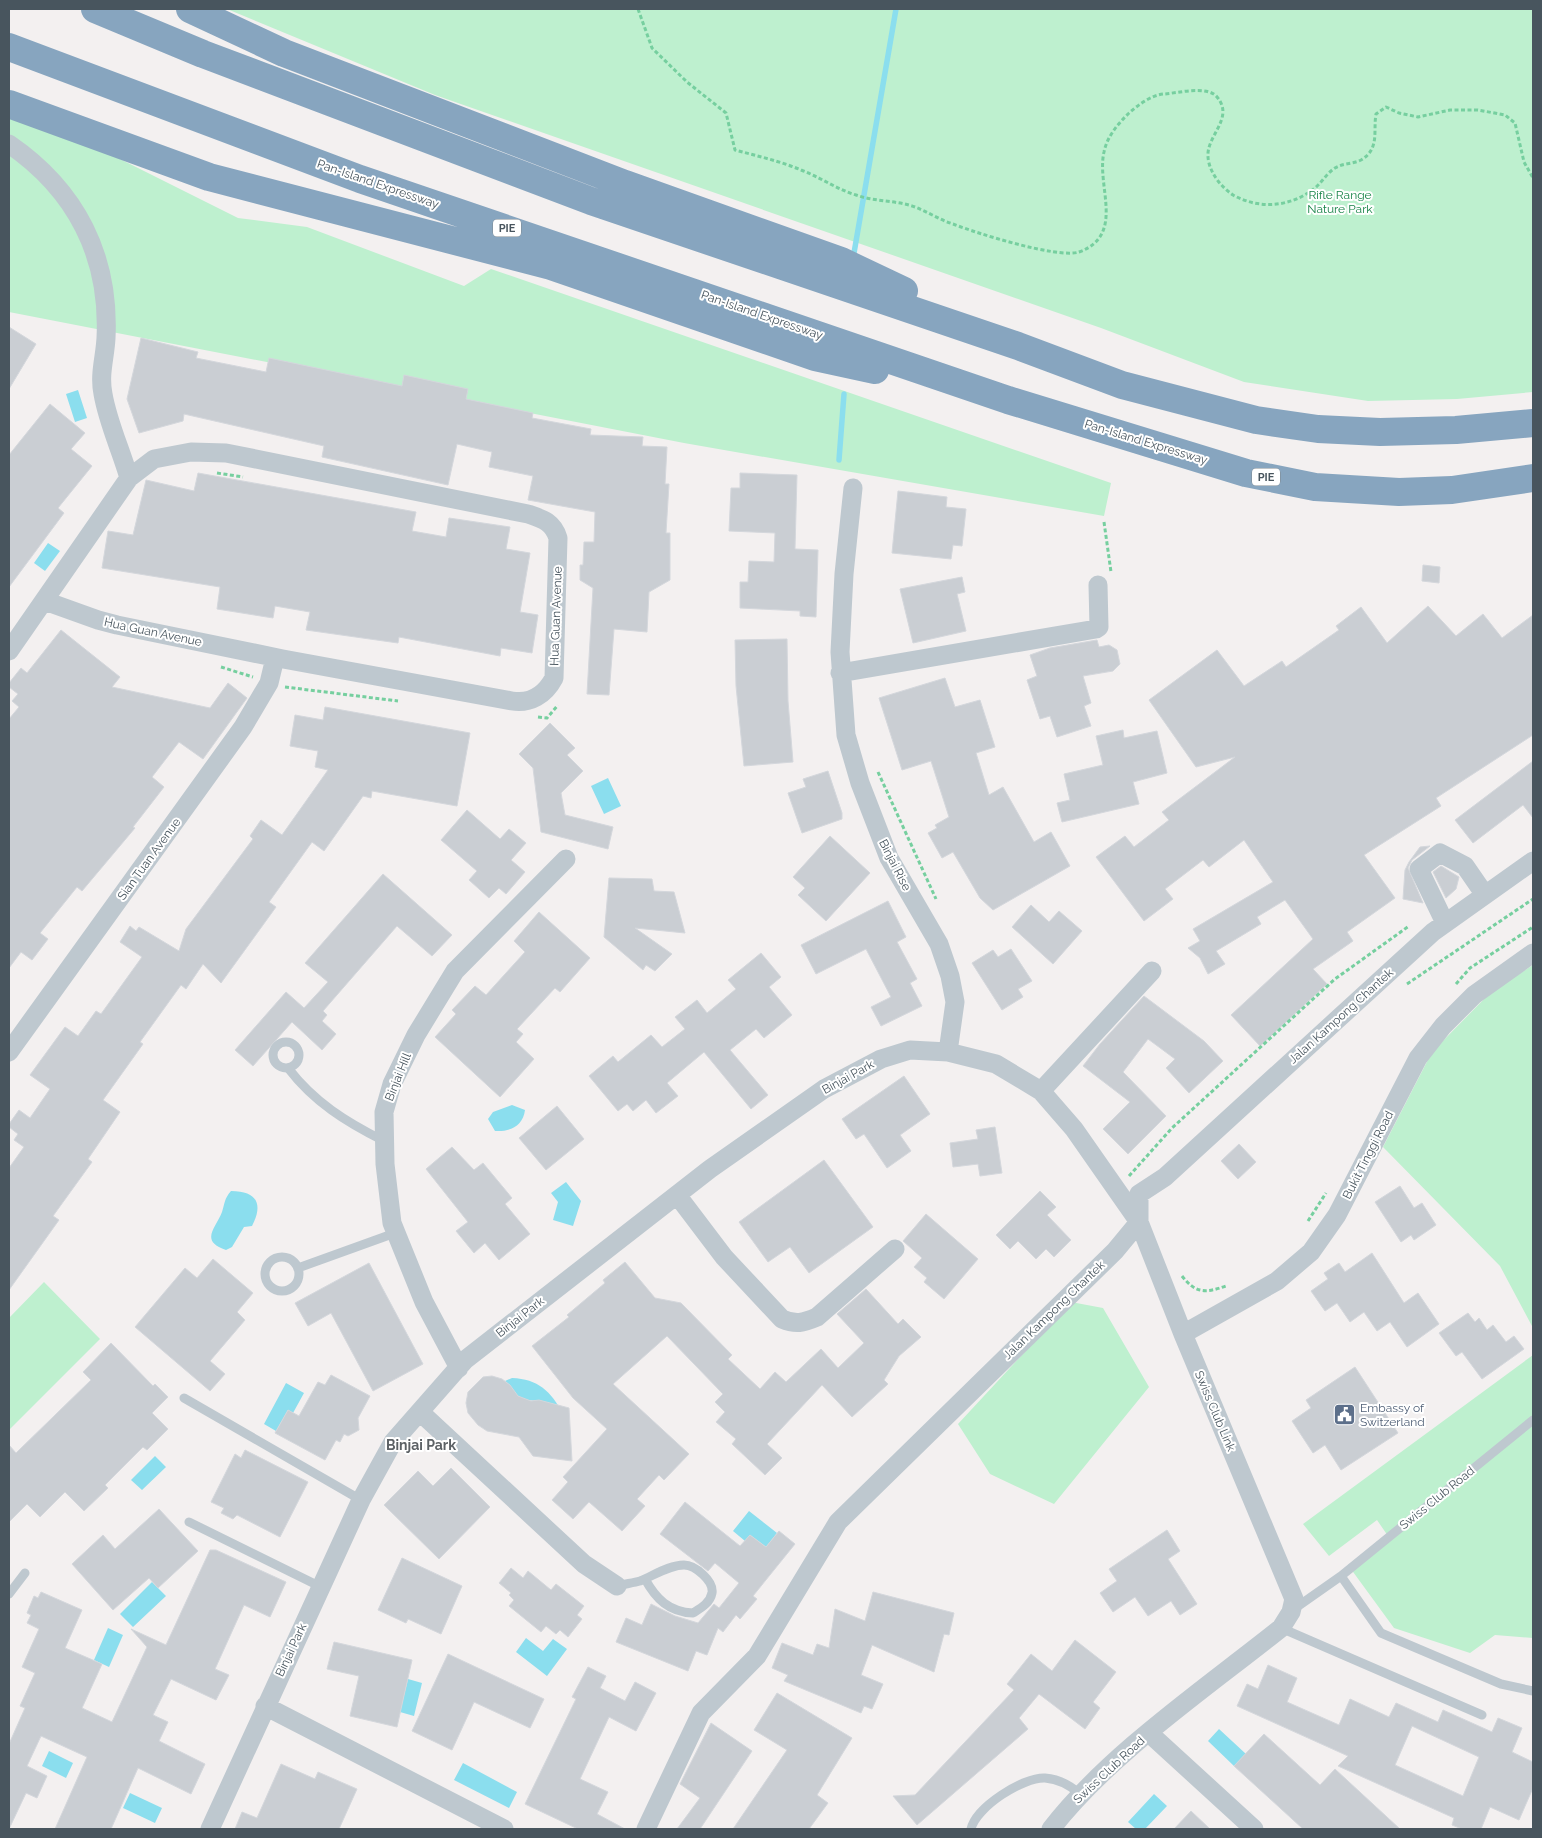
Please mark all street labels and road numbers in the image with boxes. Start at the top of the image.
street label: Pan-Island Expressway [315,157,441,212]
road number: PIE [493,220,521,237]
street label: Pan-Island Expressway [699,288,825,343]
street label: Pan-Island Expressway [1083,417,1210,468]
road number: PIE [1252,468,1280,486]
street label: Hua Guan Avenue [547,566,565,666]
street label: Hua Guan Avenue [103,615,203,649]
street label: Sian Tuan Avenue [115,815,183,903]
street label: Binjai Rise [876,837,914,893]
street label: Jalan Kampong Chantek [1286,965,1396,1067]
street label: Binjai Hill [382,1050,414,1103]
street label: Binjai Park [820,1057,877,1097]
street label: Bukit Tinggi Road [1340,1109,1396,1201]
street label: Jalan Kampong Chantek [1000,1257,1108,1362]
street label: Binjai Park [493,1294,547,1340]
street label: Swiss Club Link [1192,1369,1239,1454]
street label: Swiss Club Road [1397,1464,1477,1532]
street label: Binjai Park [273,1621,310,1679]
street label: Swiss Club Road [1071,1734,1147,1806]

